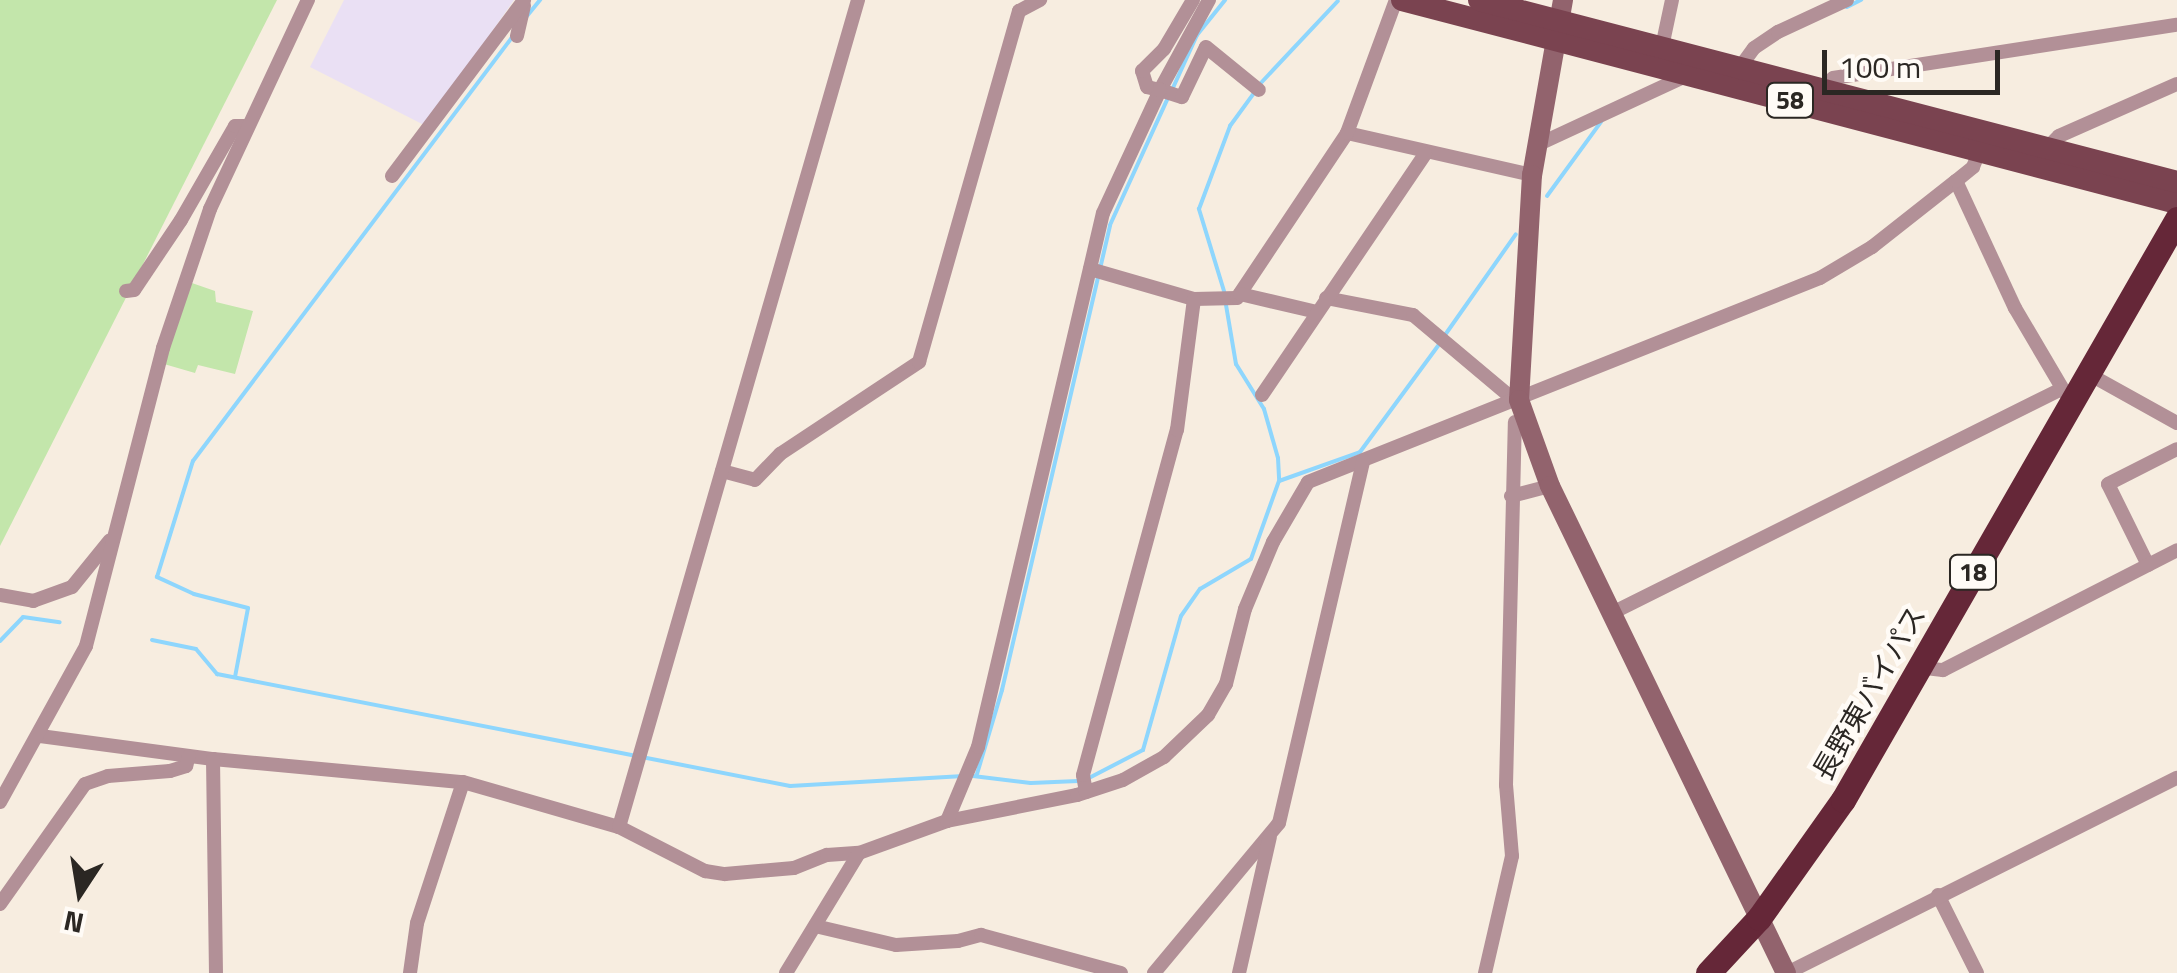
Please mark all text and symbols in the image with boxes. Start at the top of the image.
scale bar [1827,30,2004,92]
text: 100 m [1839,44,1921,90]
road number: 58 [1765,80,1815,120]
road number: 18 [1948,552,1998,592]
street label: 長野東バイパス [1805,600,1933,786]
north arrow [30,843,130,943]
text: N [60,900,88,946]

